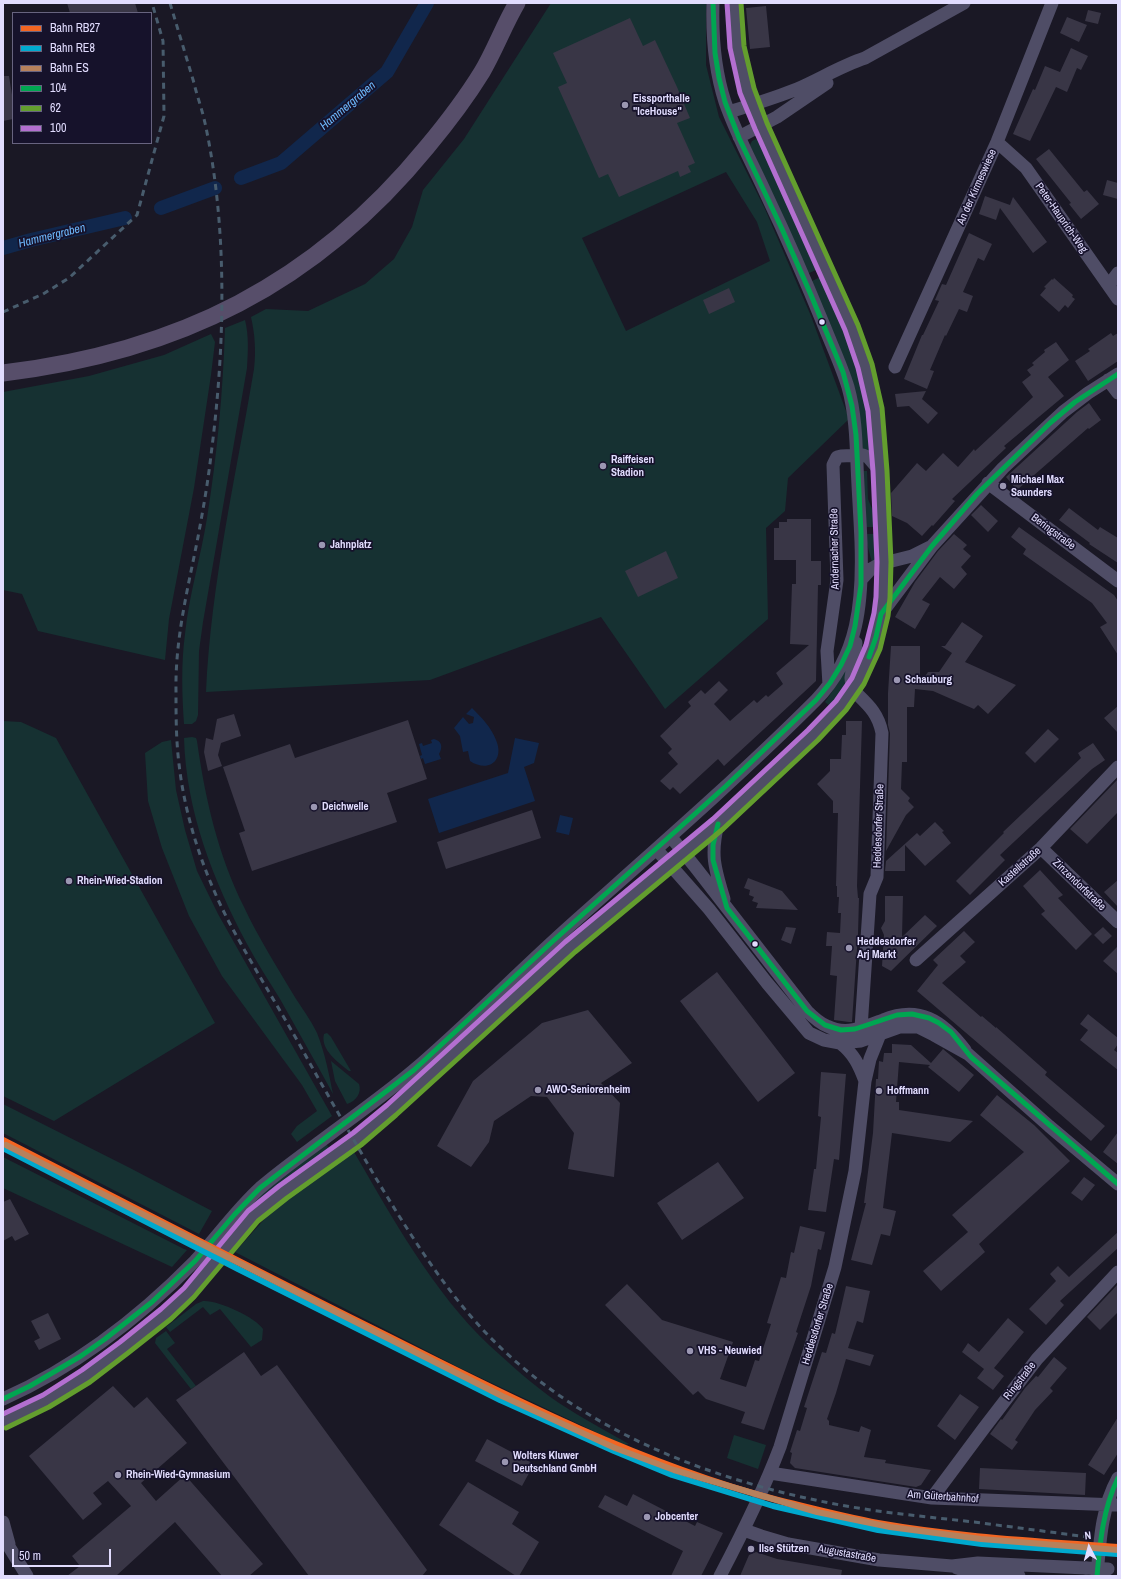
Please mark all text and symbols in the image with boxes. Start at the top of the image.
legend [12,12,152,144]
text: Bahn RB27 [50,20,100,36]
text: Bahn RE8 [50,40,95,56]
text: Bahn ES [50,60,89,76]
water label: Hammergraben [317,79,379,133]
text: 104 [50,80,66,96]
place label: Eissporthalle "IceHouse" [633,92,690,118]
text: 62 [50,100,61,116]
marker: Eissporthalle "IceHouse" [620,100,630,110]
text: 100 [50,120,66,136]
street label: An der Kirmeswiese [954,147,1000,227]
street label: Peter-Hauprich-Weg [1032,180,1090,256]
water label: Hammergraben [17,221,87,251]
unlabelled marker [817,317,827,327]
place label: Raiffeisen Stadion [611,453,654,479]
marker: Raiffeisen Stadion [598,461,608,471]
place label: Michael Max Saunders [1011,473,1064,499]
marker: Michael Max Saunders [998,481,1008,491]
street label: Andernacher Straße [828,508,842,590]
street label: Beringstraße [1028,511,1078,553]
place label: Jahnplatz [330,538,372,552]
marker: Jahnplatz [317,540,327,550]
place label: Schauburg [905,673,952,687]
marker: Schauburg [892,675,902,685]
street label: Heddesdorfer Straße [871,784,887,868]
place label: Deichwelle [322,800,369,814]
marker: Deichwelle [309,802,319,812]
street label: Kastellstraße [996,844,1044,890]
street label: Zinzendorfstraße [1050,856,1108,914]
place label: Rhein-Wied-Stadion [77,874,163,888]
marker: Rhein-Wied-Stadion [64,876,74,886]
place label: Heddesdorfer Arj Markt [857,935,916,961]
unlabelled marker [750,939,760,949]
marker: Heddesdorfer Arj Markt [844,943,854,953]
place label: AWO-Seniorenheim [546,1083,630,1097]
place label: Hoffmann [887,1084,929,1098]
marker: AWO-Seniorenheim [533,1085,543,1095]
marker: Hoffmann [874,1086,884,1096]
street label: Heddesdorfer Straße [799,1282,837,1366]
place label: VHS - Neuwied [698,1344,762,1358]
marker: VHS - Neuwied [685,1346,695,1356]
street label: Ringstraße [1001,1359,1039,1403]
place label: Wolters Kluwer Deutschland GmbH [513,1449,597,1475]
marker: Wolters Kluwer Deutschland GmbH [500,1457,510,1467]
place label: Rhein-Wied-Gymnasium [126,1468,230,1482]
marker: Rhein-Wied-Gymnasium [113,1470,123,1480]
street label: Am Güterbahnhof [907,1488,979,1506]
place label: Jobcenter [655,1510,698,1524]
marker: Jobcenter [642,1512,652,1522]
north arrow [1069,1527,1109,1567]
text: N [1084,1528,1092,1542]
scale bar [14,1541,113,1567]
place label: Ilse Stützen [759,1542,809,1556]
street label: Augustastraße [817,1542,877,1566]
marker: Ilse Stützen [746,1544,756,1554]
text: 50 m [19,1548,41,1564]

